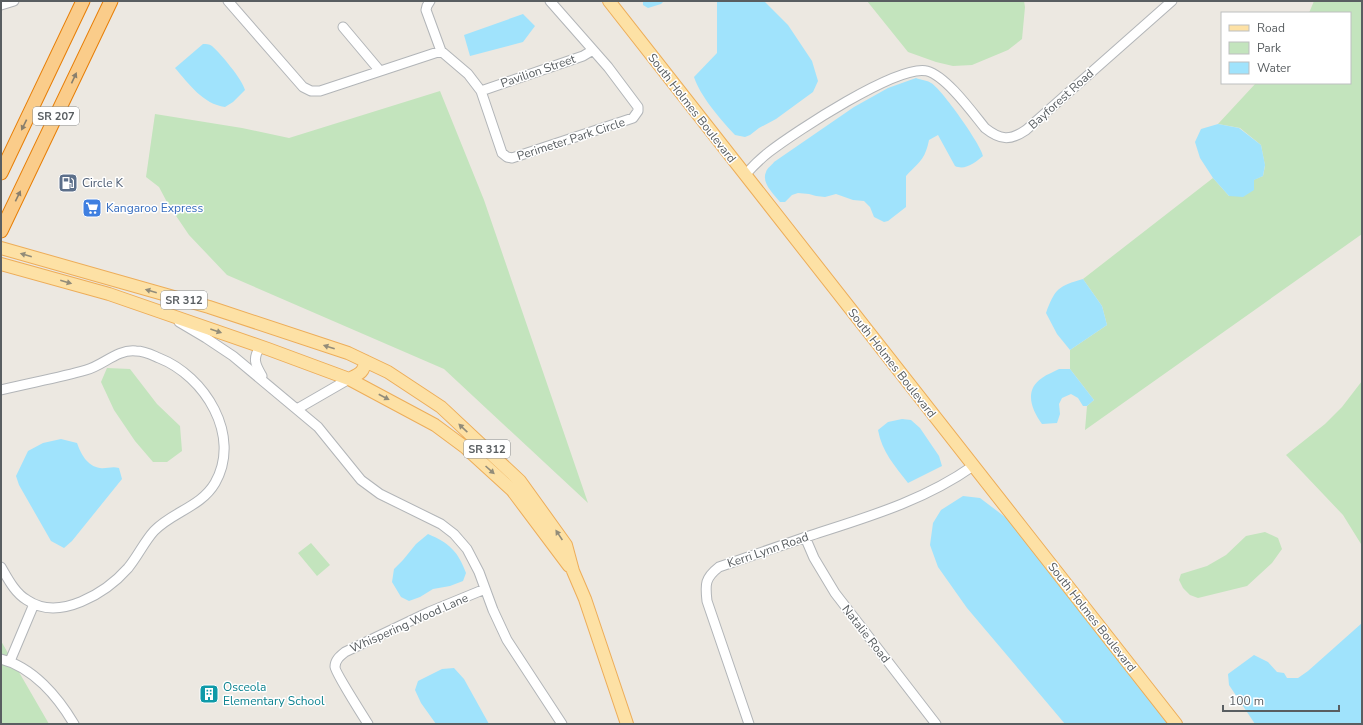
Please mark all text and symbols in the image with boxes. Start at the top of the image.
legend [1221,12,1351,84]
text: Road [1257,20,1285,36]
text: Park [1257,40,1282,56]
street label: Pavilion Street [498,50,578,91]
street label: South Holmes Boulevard [644,50,740,166]
text: Water [1257,60,1291,76]
street label: Bayforest Road [1025,65,1097,133]
one-way arrow [71,73,77,84]
road number: SR 207 [33,107,79,125]
street label: Perimeter Park Circle [515,114,627,164]
one-way arrow [21,119,27,130]
fuel station icon: Circle K [57,172,79,194]
place label: Circle K [82,175,124,191]
one-way arrow [15,190,21,201]
supermarket icon: Kangaroo Express [81,197,103,219]
place label: Kangaroo Express [106,200,203,216]
one-way arrow [20,252,32,258]
one-way arrow [59,279,72,285]
one-way arrow [145,288,157,294]
road number: SR 312 [161,291,207,309]
street label: South Holmes Boulevard [844,305,940,421]
one-way arrow [210,328,222,334]
one-way arrow [323,343,335,349]
one-way arrow [378,394,389,401]
one-way arrow [458,423,469,432]
road number: SR 312 [464,440,510,458]
one-way arrow [485,466,496,475]
street label: Kerri Lynn Road [725,529,811,571]
one-way arrow [555,530,563,540]
street label: South Holmes Boulevard [1044,559,1140,675]
street label: Whispering Wood Lane [347,590,471,656]
street label: Natalie Road [838,602,894,666]
place label: Osceola Elementary School [223,679,325,709]
building icon: Osceola Elementary School [198,683,220,705]
scale bar [1223,687,1339,713]
text: 100 m [1229,693,1264,709]

